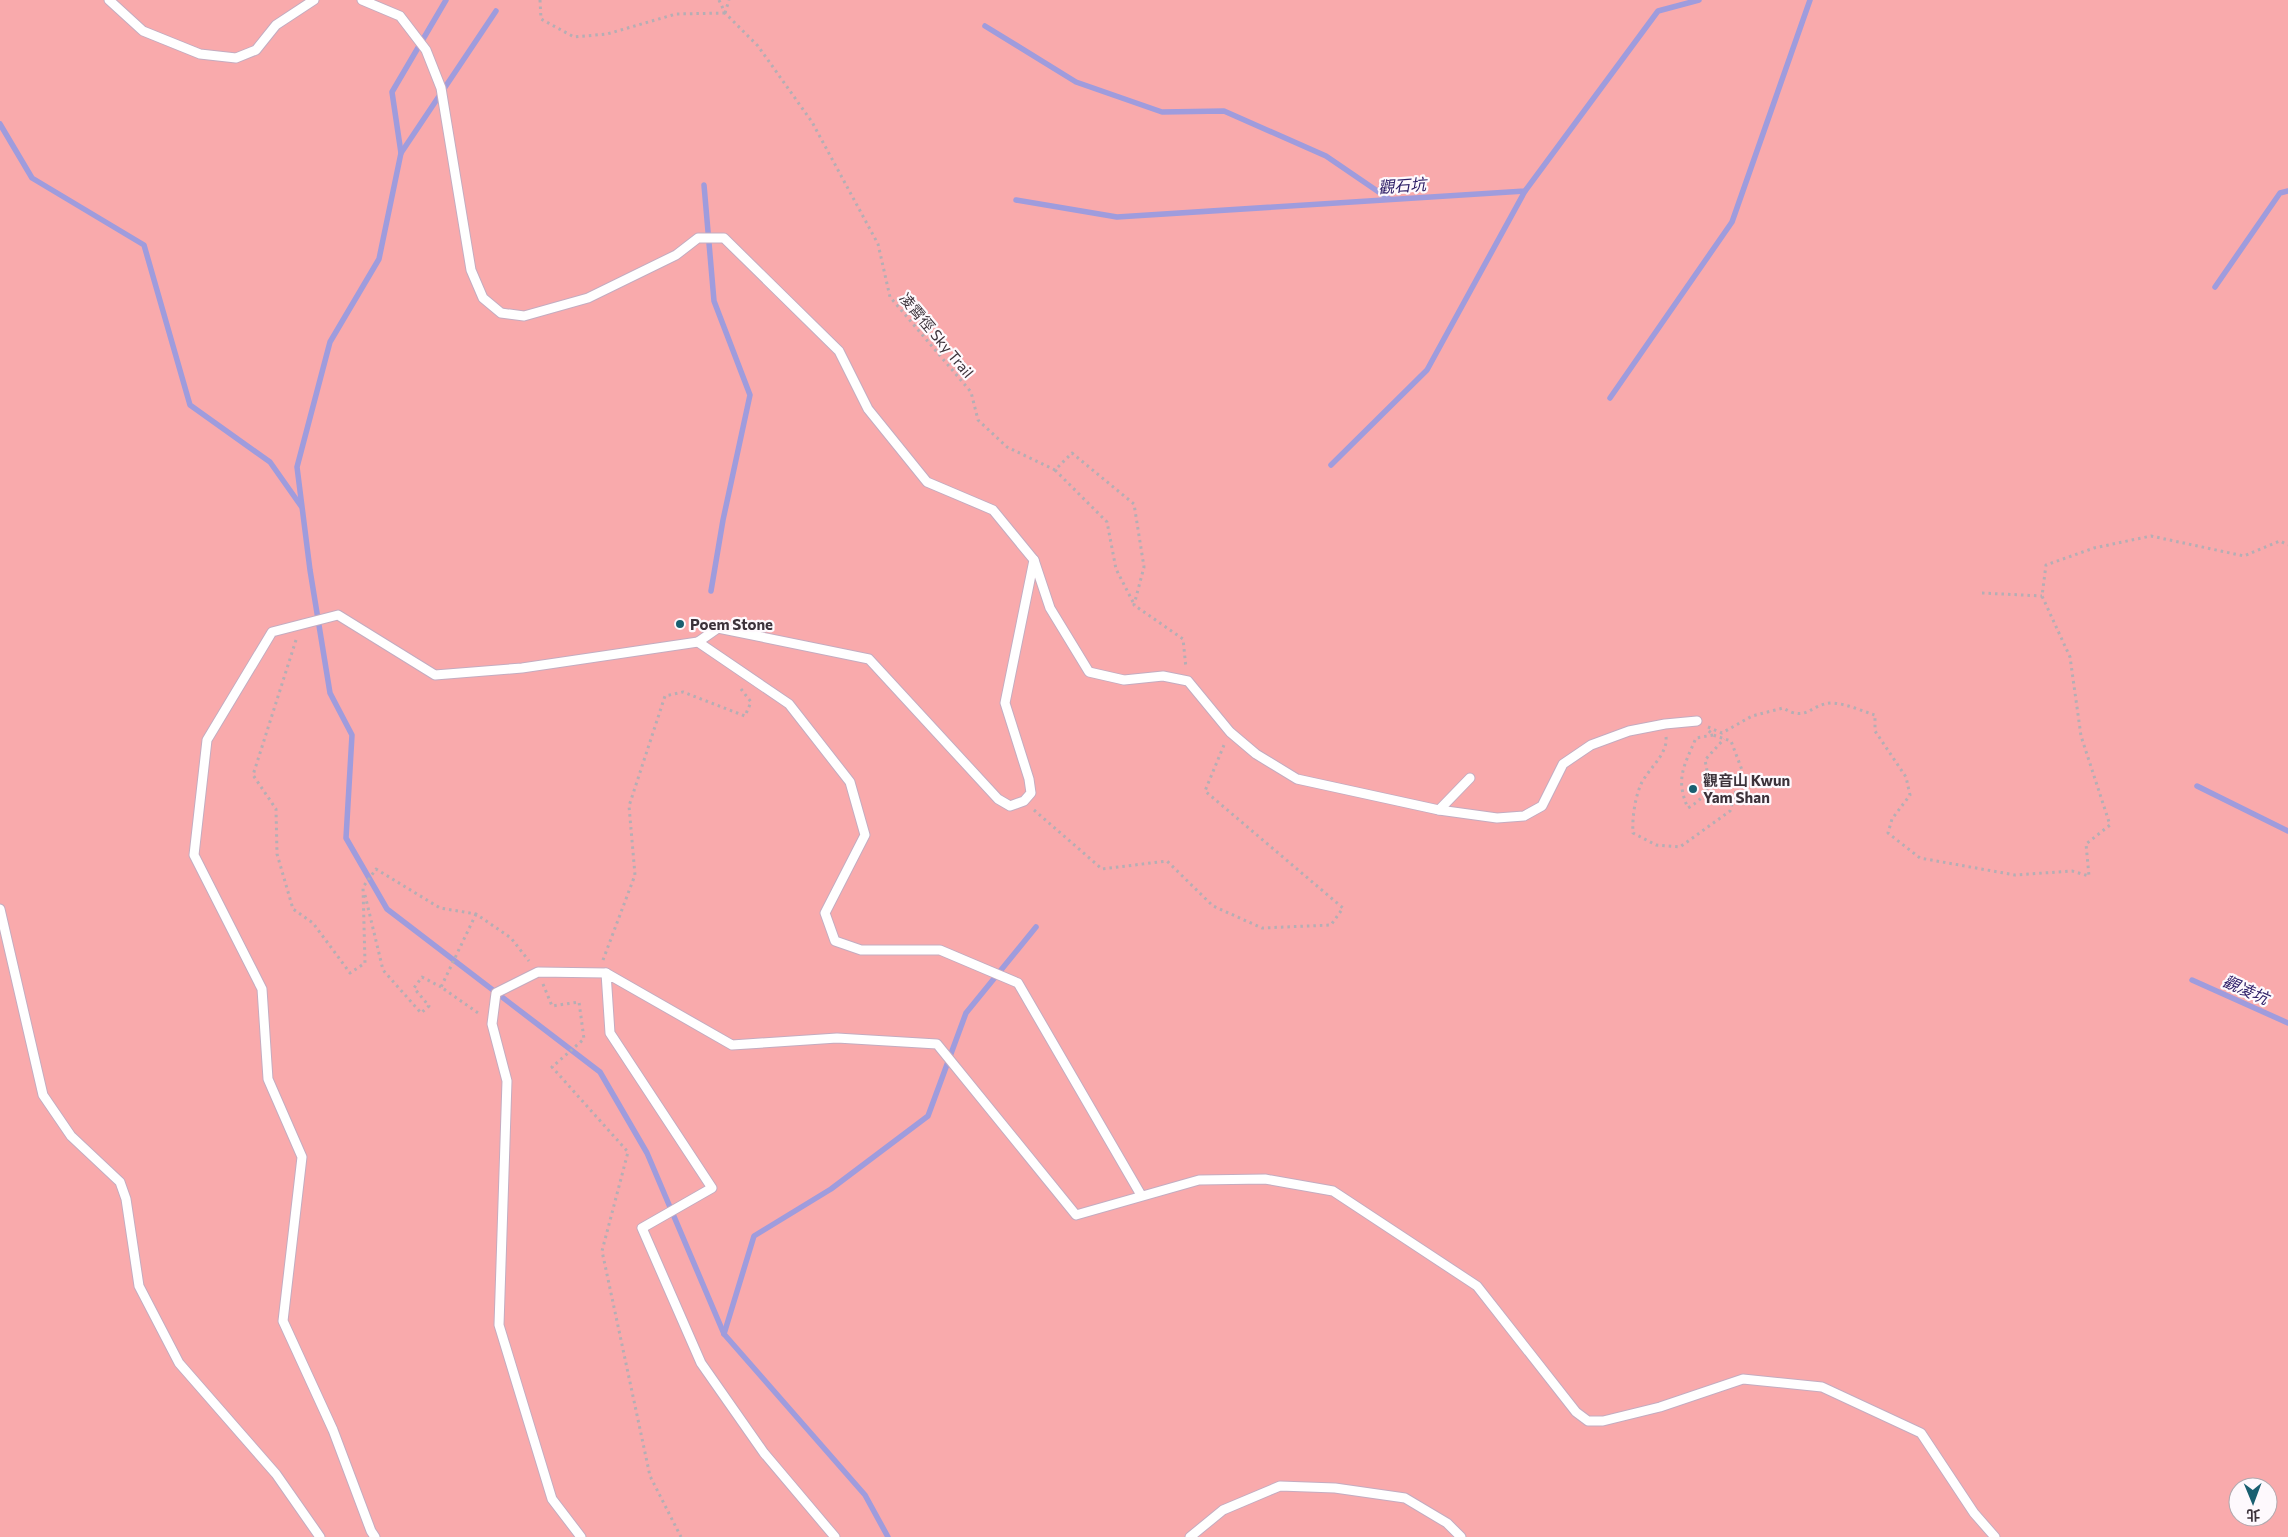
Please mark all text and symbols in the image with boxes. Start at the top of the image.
water label: 觀石坑 [1377,174,1429,196]
street label: 凌霄徑 Sky Trail [896,289,978,381]
place label: Poem Stone [690,615,773,633]
marker: Poem Stone [674,618,686,630]
place label: 觀音山 Kwun Yam Shan [1703,771,1790,806]
marker: 觀音山 Kwun Yam Shan [1687,783,1699,795]
water label: 觀凌坑 [2220,971,2274,1008]
north arrow [2228,1477,2278,1527]
text: 北 [2246,1507,2260,1524]

